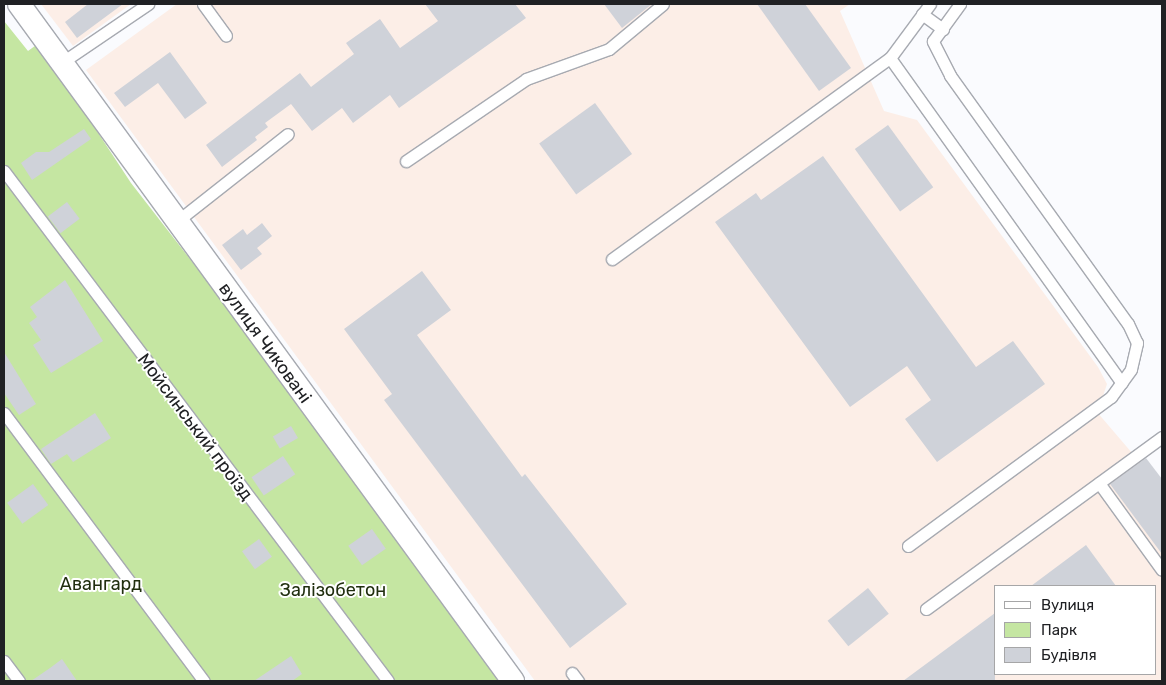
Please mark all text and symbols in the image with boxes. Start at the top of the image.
street label: вулиця Чиковані [214,278,316,408]
street label: Мойсинський проїзд [133,349,257,505]
park label: Авангард [60,573,142,595]
park label: Залізобетон [280,579,386,601]
legend [994,585,1156,675]
text: Вулиця [1041,596,1094,614]
text: Парк [1041,621,1077,639]
text: Будівля [1041,646,1097,664]

